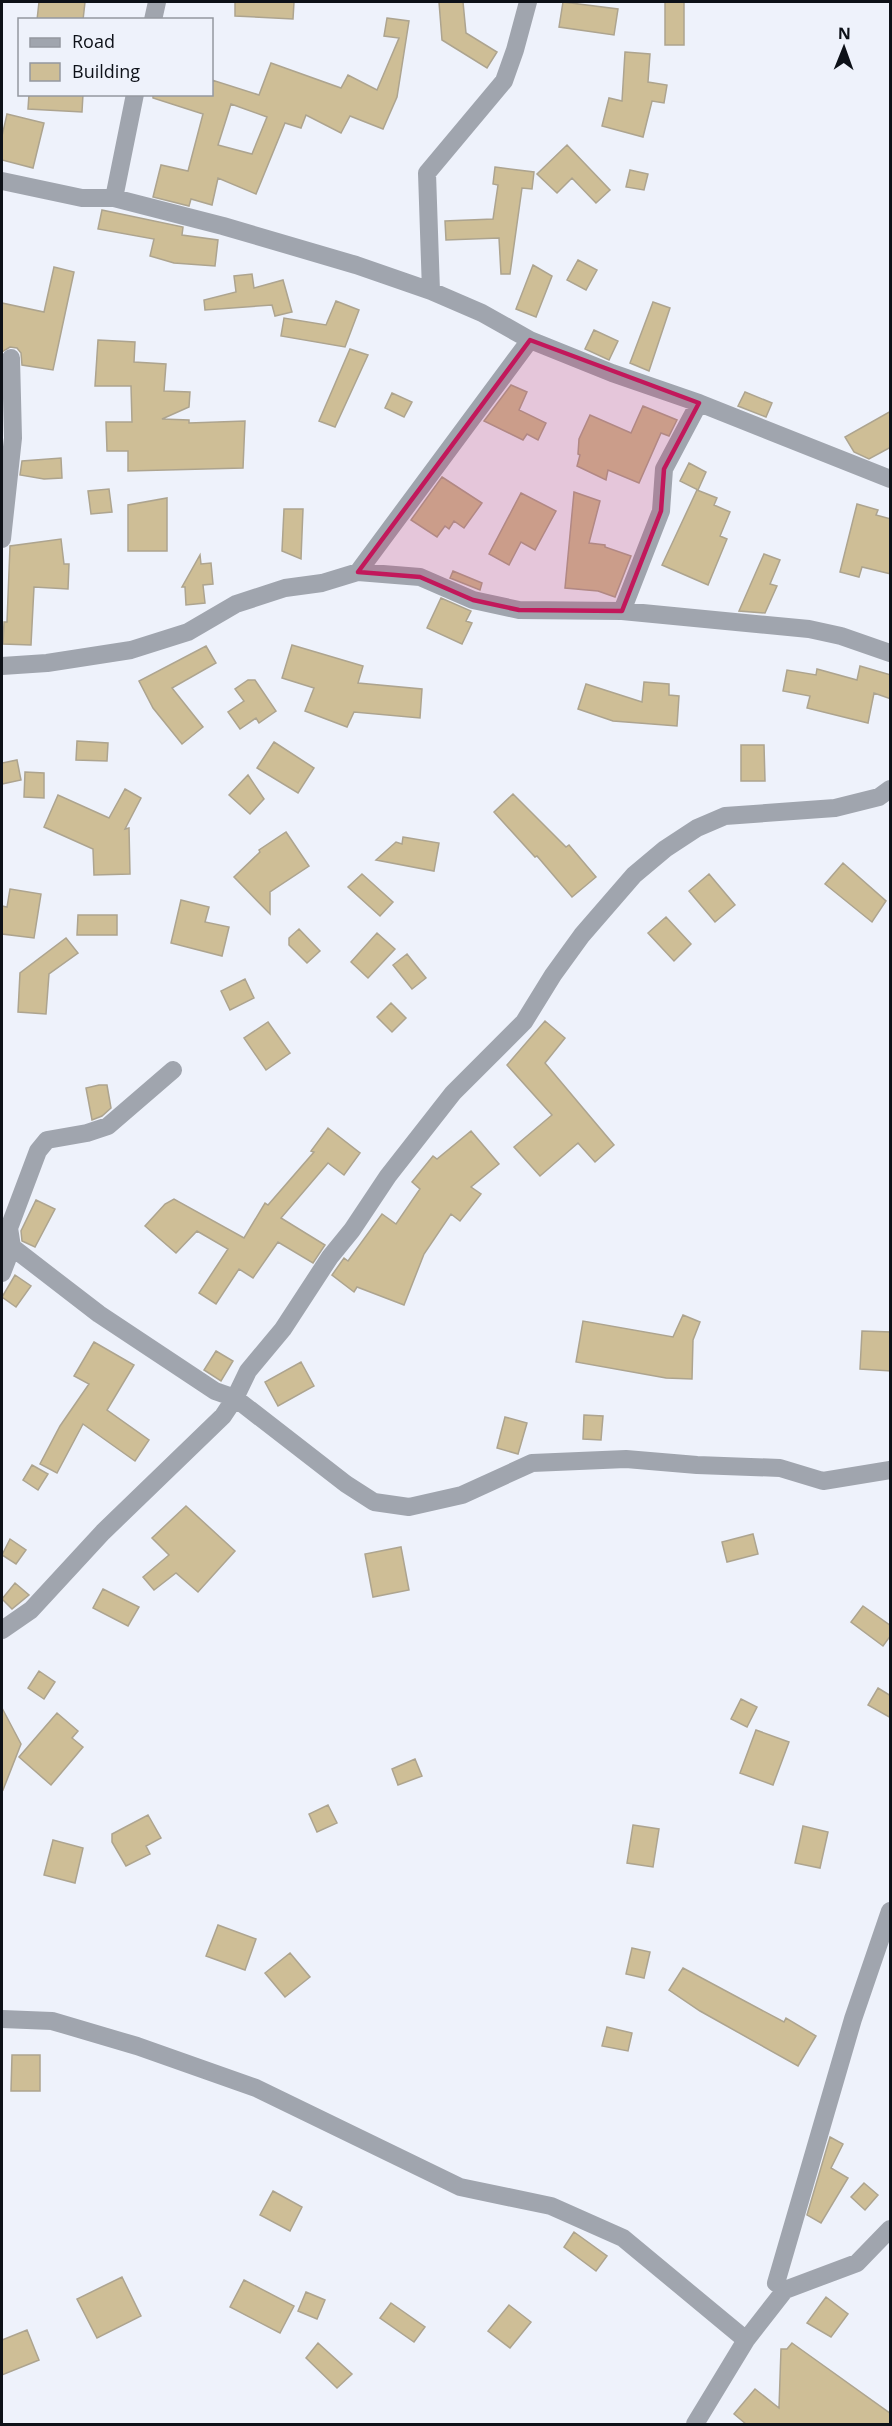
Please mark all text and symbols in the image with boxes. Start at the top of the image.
legend [18,18,213,96]
north arrow [814,18,874,78]
text: N [838,22,851,44]
text: Road [72,29,115,53]
text: Building [72,59,140,83]

